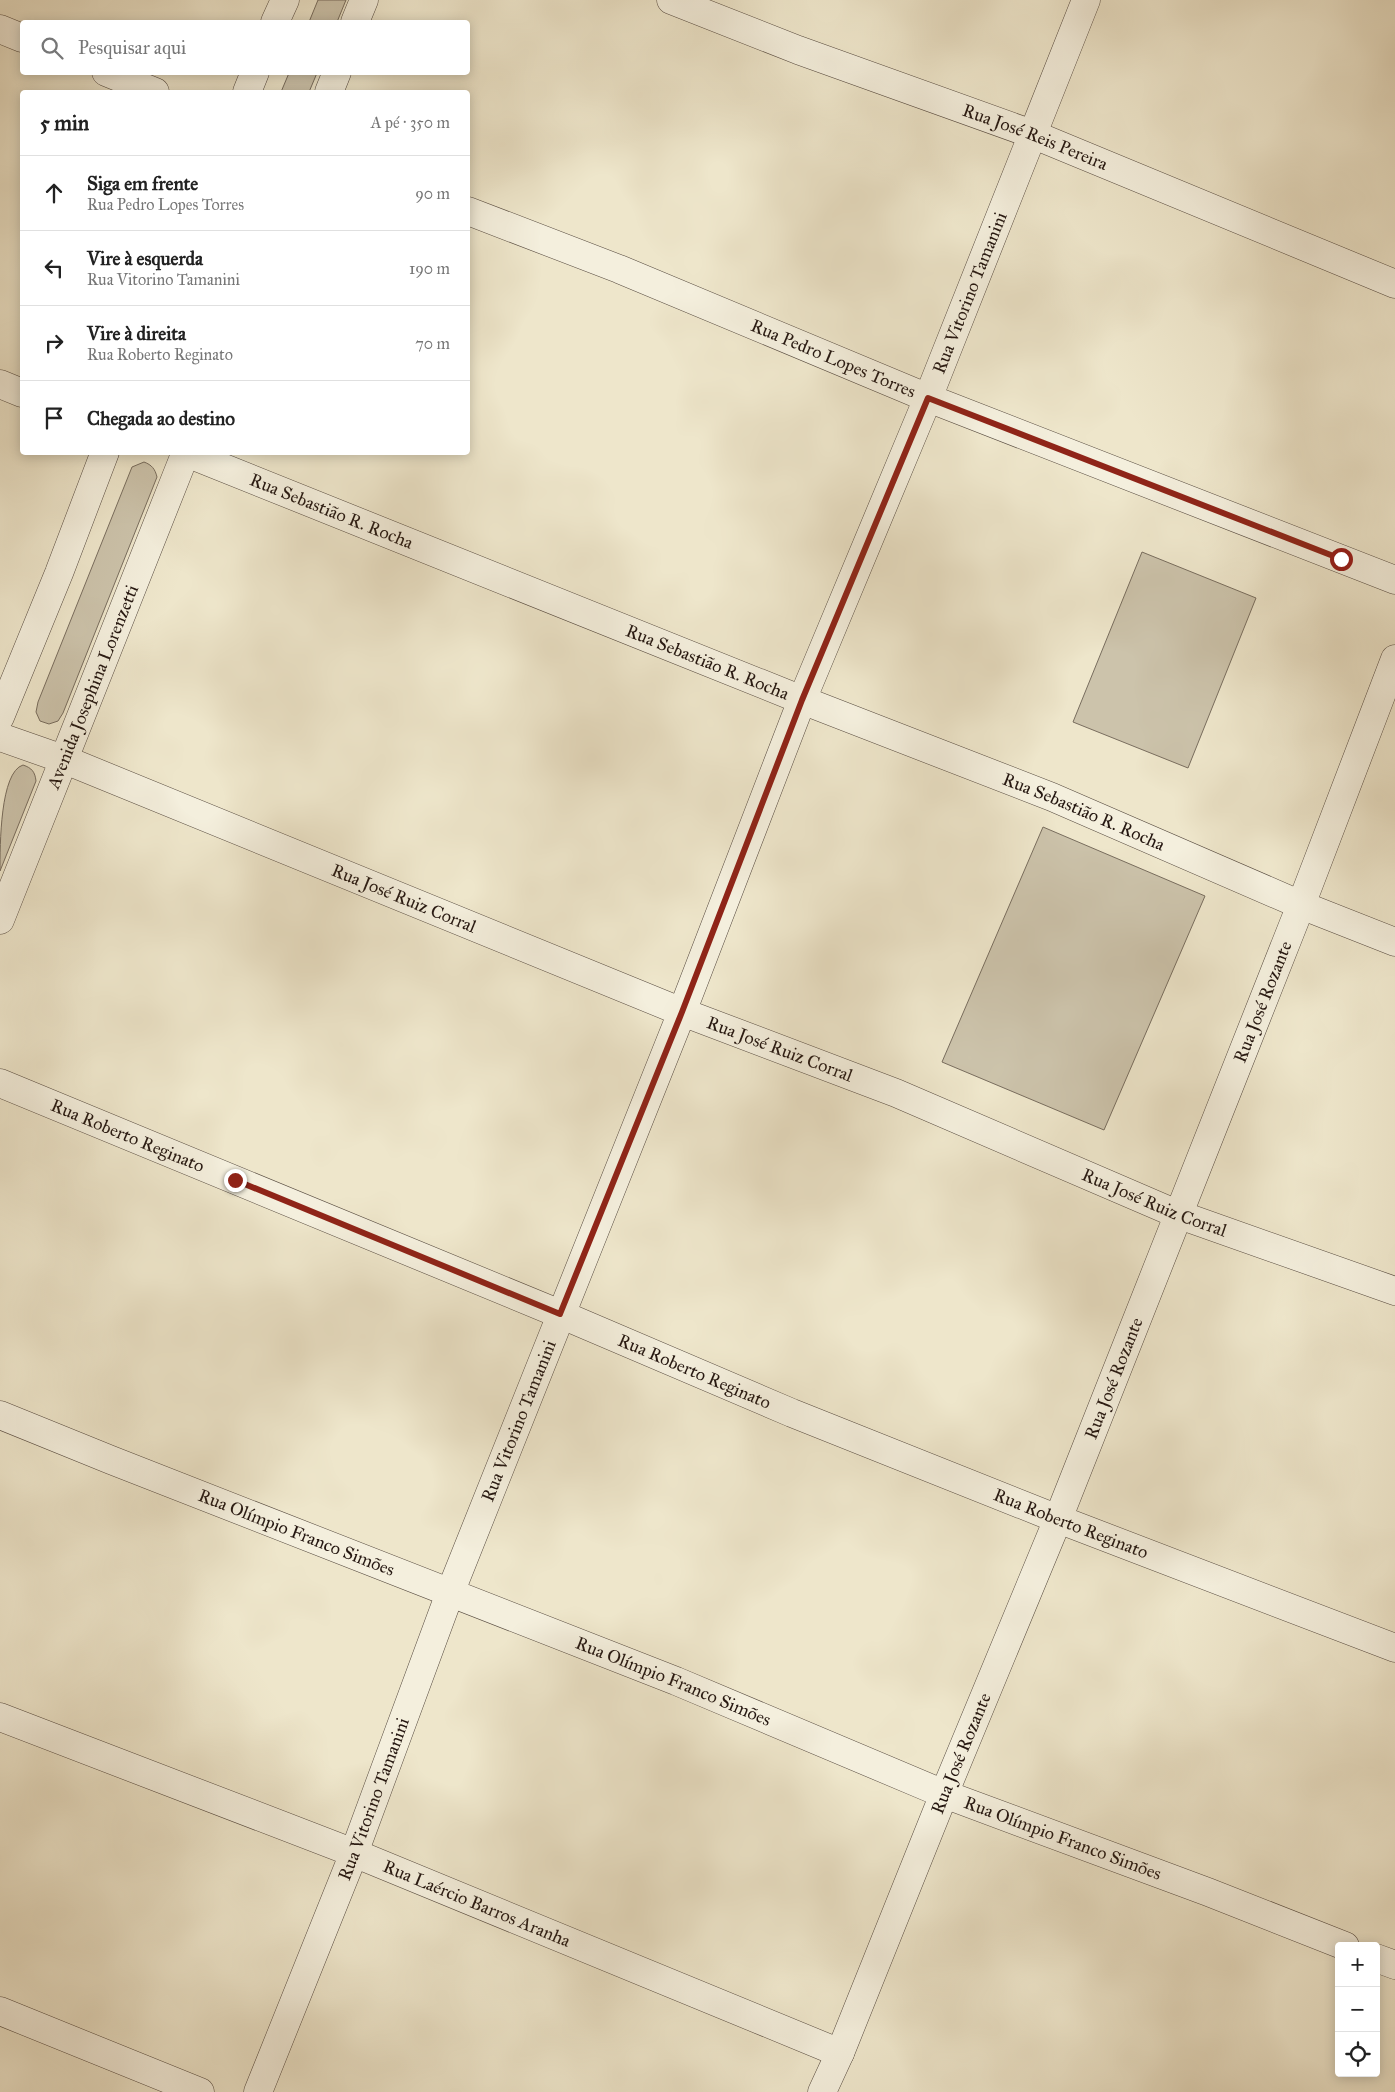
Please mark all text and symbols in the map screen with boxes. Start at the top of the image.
search box [20,20,470,75]
icon: search [38,34,66,62]
text: Pesquisar aqui [78,36,186,59]
street label: Rua José Reis Pereira [959,99,1111,175]
text: 5 min [40,110,89,136]
text: A pé · 350 m [371,113,450,132]
text: Siga em frente [87,172,198,195]
icon: ahead [40,179,68,207]
text: 90 m [415,184,450,203]
text: Rua Pedro Lopes Torres [87,195,244,214]
street label: Rua Vitorino Tamanini [928,209,1012,377]
text: Vire à esquerda [87,247,203,270]
icon: left [40,254,68,282]
text: 190 m [409,259,450,278]
text: Rua Vitorino Tamanini [87,270,240,289]
street label: Rua Pedro Lopes Torres [748,314,919,403]
text: Vire à direita [87,322,186,345]
icon: right [40,329,68,357]
text: 70 m [415,334,450,353]
text: Rua Roberto Reginato [87,345,233,364]
icon: arrive [40,404,68,432]
text: Chegada ao destino [87,407,235,430]
street label: Rua Sebastião R. Rocha [247,469,417,554]
route start [1330,548,1353,571]
street label: Avenida Josephina Lorenzetti [42,581,143,793]
street label: Rua Sebastião R. Rocha [623,619,793,705]
street label: Rua Sebastião R. Rocha [999,768,1169,856]
street label: Rua José Ruiz Corral [328,859,480,938]
street label: Rua José Rozante [1229,938,1297,1066]
street label: Rua José Ruiz Corral [704,1011,856,1087]
street label: Rua Roberto Reginato [47,1094,208,1177]
street label: Rua José Ruiz Corral [1079,1163,1230,1242]
route end [224,1169,247,1192]
street label: Rua José Rozante [1080,1314,1148,1442]
street label: Rua Roberto Reginato [615,1329,774,1414]
street label: Rua Vitorino Tamanini [477,1337,561,1505]
street label: Rua Roberto Reginato [990,1483,1151,1564]
street label: Rua Olímpio Franco Simões [195,1484,398,1581]
street label: Rua Olímpio Franco Simões [572,1632,774,1731]
street label: Rua José Rozante [926,1690,996,1817]
street label: Rua Vitorino Tamanini [333,1715,414,1884]
street label: Rua Olímpio Franco Simões [961,1791,1165,1885]
street label: Rua Laércio Barros Aranha [380,1855,574,1952]
map controls [1335,1942,1380,2077]
button: + [1335,1942,1380,1987]
button: − [1335,1987,1380,2032]
button: locate [1335,2032,1380,2077]

